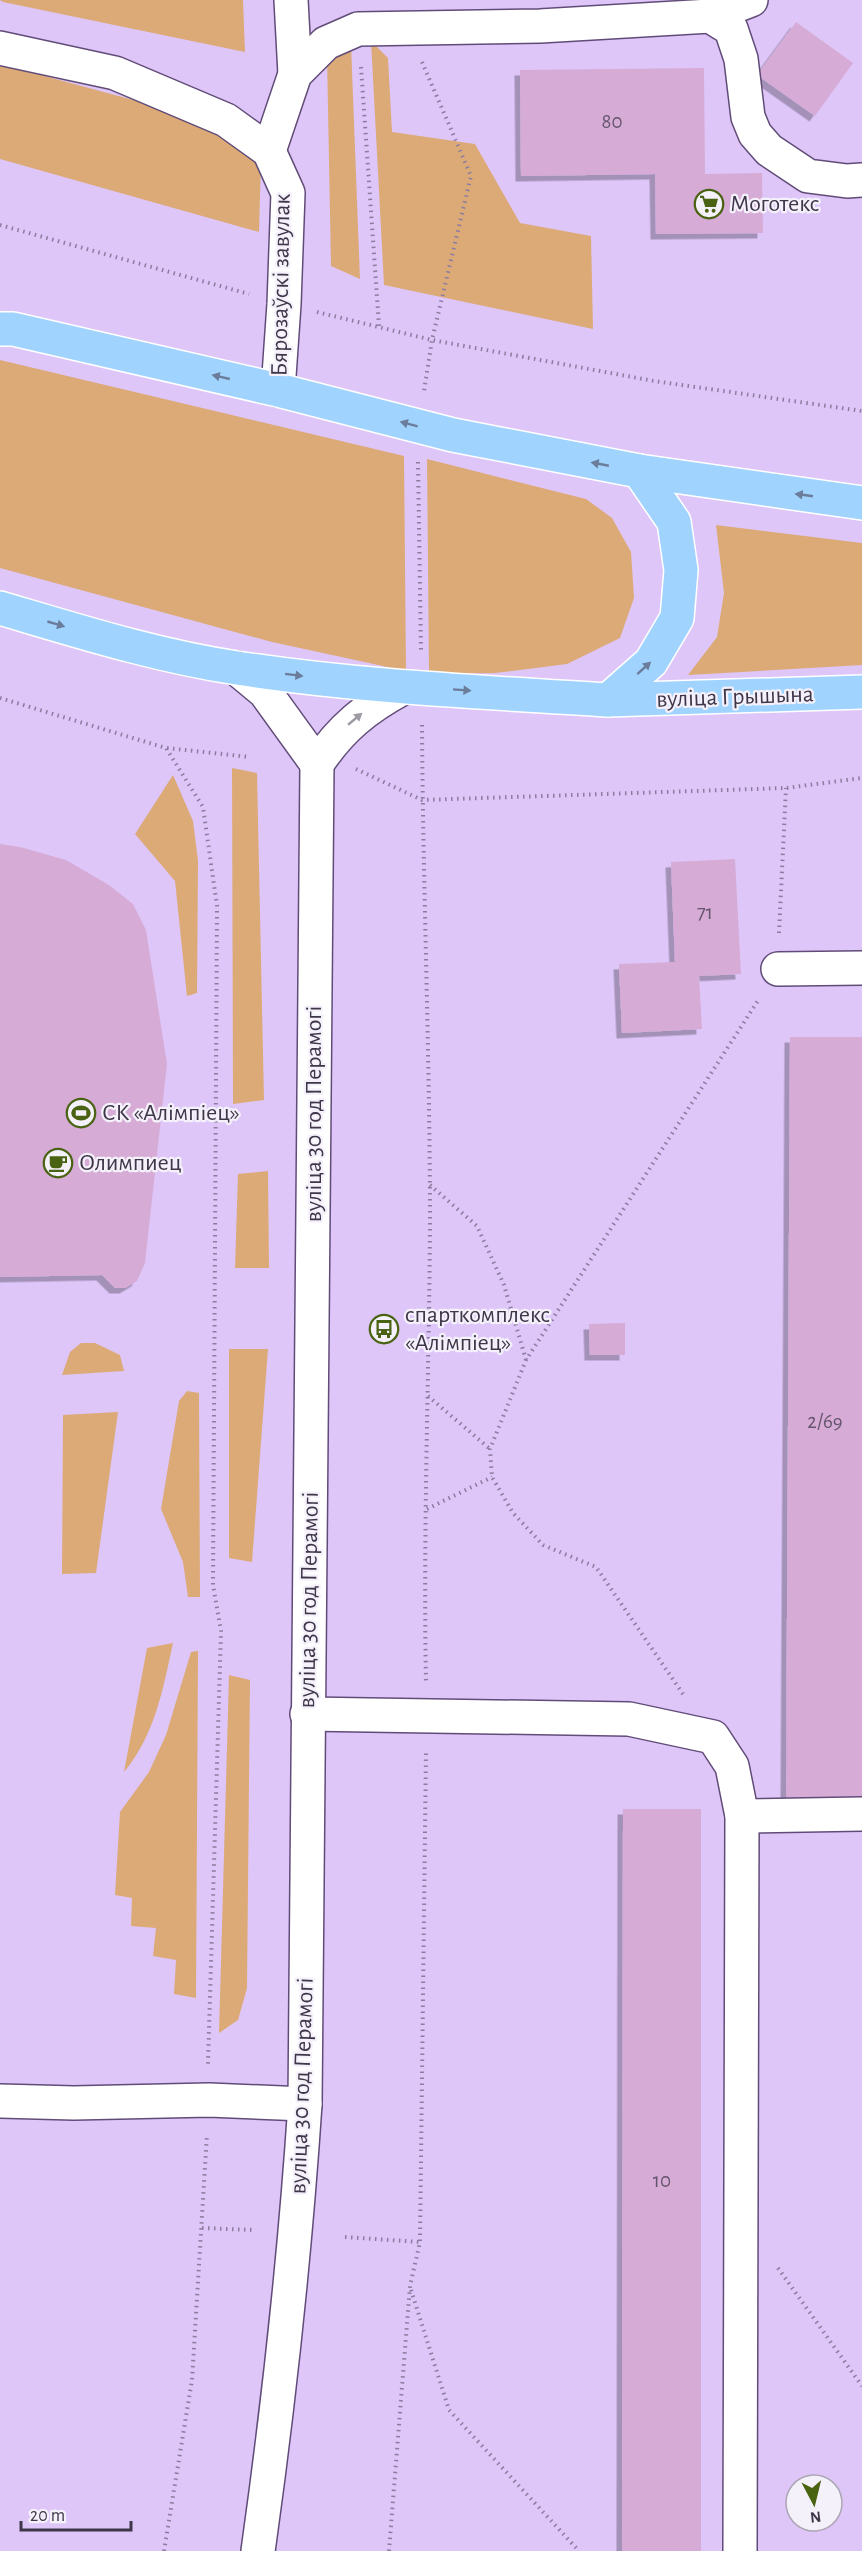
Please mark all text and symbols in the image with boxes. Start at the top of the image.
house number: 80 [601,111,623,132]
supermarket icon: Моготекс [693,188,725,220]
place label: Моготекс [730,192,820,216]
street label: Бярозаўскі завулак [267,193,295,377]
one-way arrow [212,371,230,381]
one-way arrow [400,419,419,429]
one-way arrow [591,459,610,468]
one-way arrow [794,490,813,499]
one-way arrow [47,620,65,629]
one-way arrow [636,662,651,675]
one-way arrow [285,670,304,680]
street label: вуліца Грышына [656,682,814,712]
one-way arrow [452,686,471,695]
one-way arrow [347,714,362,726]
house number: 71 [697,902,713,923]
street label: вуліца 30 год Перамогі [302,1006,326,1222]
sports icon: СК «Алімпіец» [65,1097,97,1129]
place label: СК «Алімпіец» [102,1101,240,1125]
cafe icon: Олимпиец [42,1147,74,1179]
place label: Олимпиец [79,1151,182,1175]
place label: спарткомплекс «Алімпіец» [405,1303,550,1355]
bus stop icon: спарткомплекс «Алімпіец» [368,1313,400,1345]
house number: 2/69 [807,1411,843,1432]
street label: вуліца 30 год Перамогі [295,1491,323,1709]
street label: вуліца 30 год Перамогі [286,1977,318,2195]
house number: 10 [653,2170,671,2191]
north arrow [784,2473,844,2533]
scale bar [21,2494,130,2532]
text: 20 m [30,2507,65,2525]
text: N [809,2508,822,2526]

